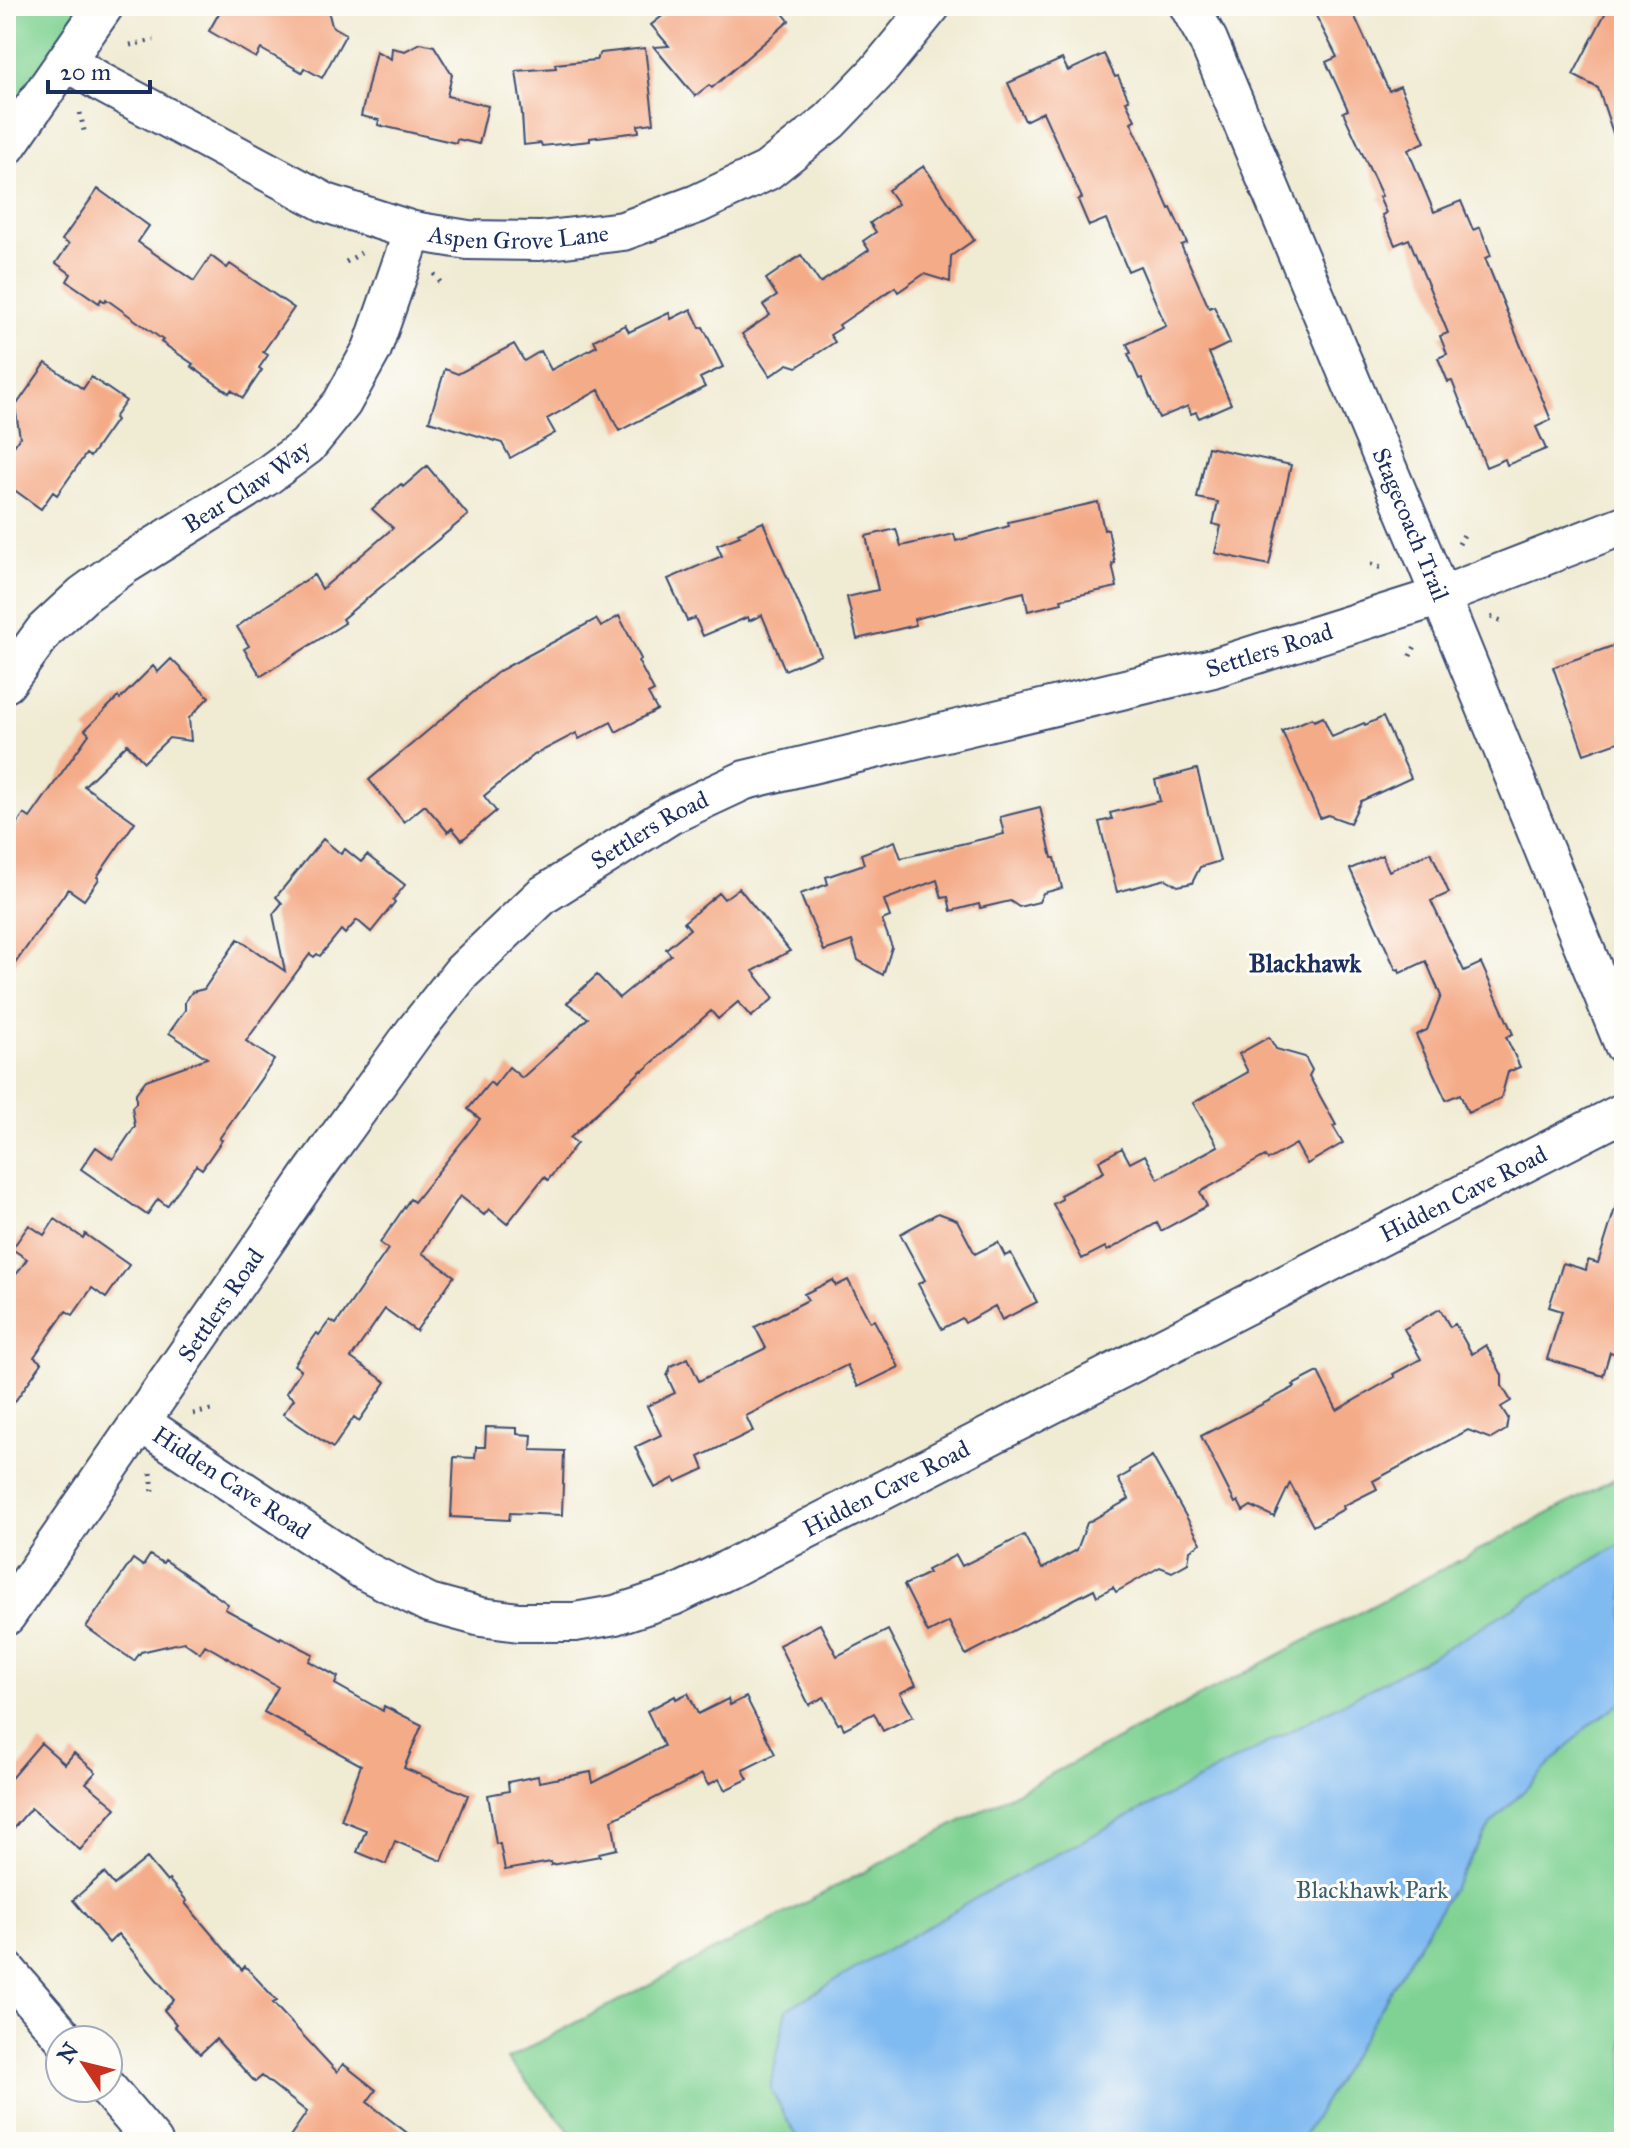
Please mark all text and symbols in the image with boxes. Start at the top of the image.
scale bar [48,44,150,94]
text: 20 m [60,57,111,87]
street label: Aspen Grove Lane [425,218,610,256]
street label: Bear Claw Way [178,433,317,540]
street label: Stagecoach Trail [1365,443,1456,606]
street label: Settlers Road [1202,616,1336,684]
street label: Settlers Road [585,784,713,876]
district label: Blackhawk [1249,947,1362,979]
street label: Hidden Cave Road [1375,1139,1552,1249]
street label: Settlers Road [171,1243,271,1368]
street label: Hidden Cave Road [147,1420,316,1546]
street label: Hidden Cave Road [798,1434,975,1544]
park label: Blackhawk Park [1296,1875,1449,1905]
north arrow [44,2024,124,2104]
text: N [52,2037,85,2068]

